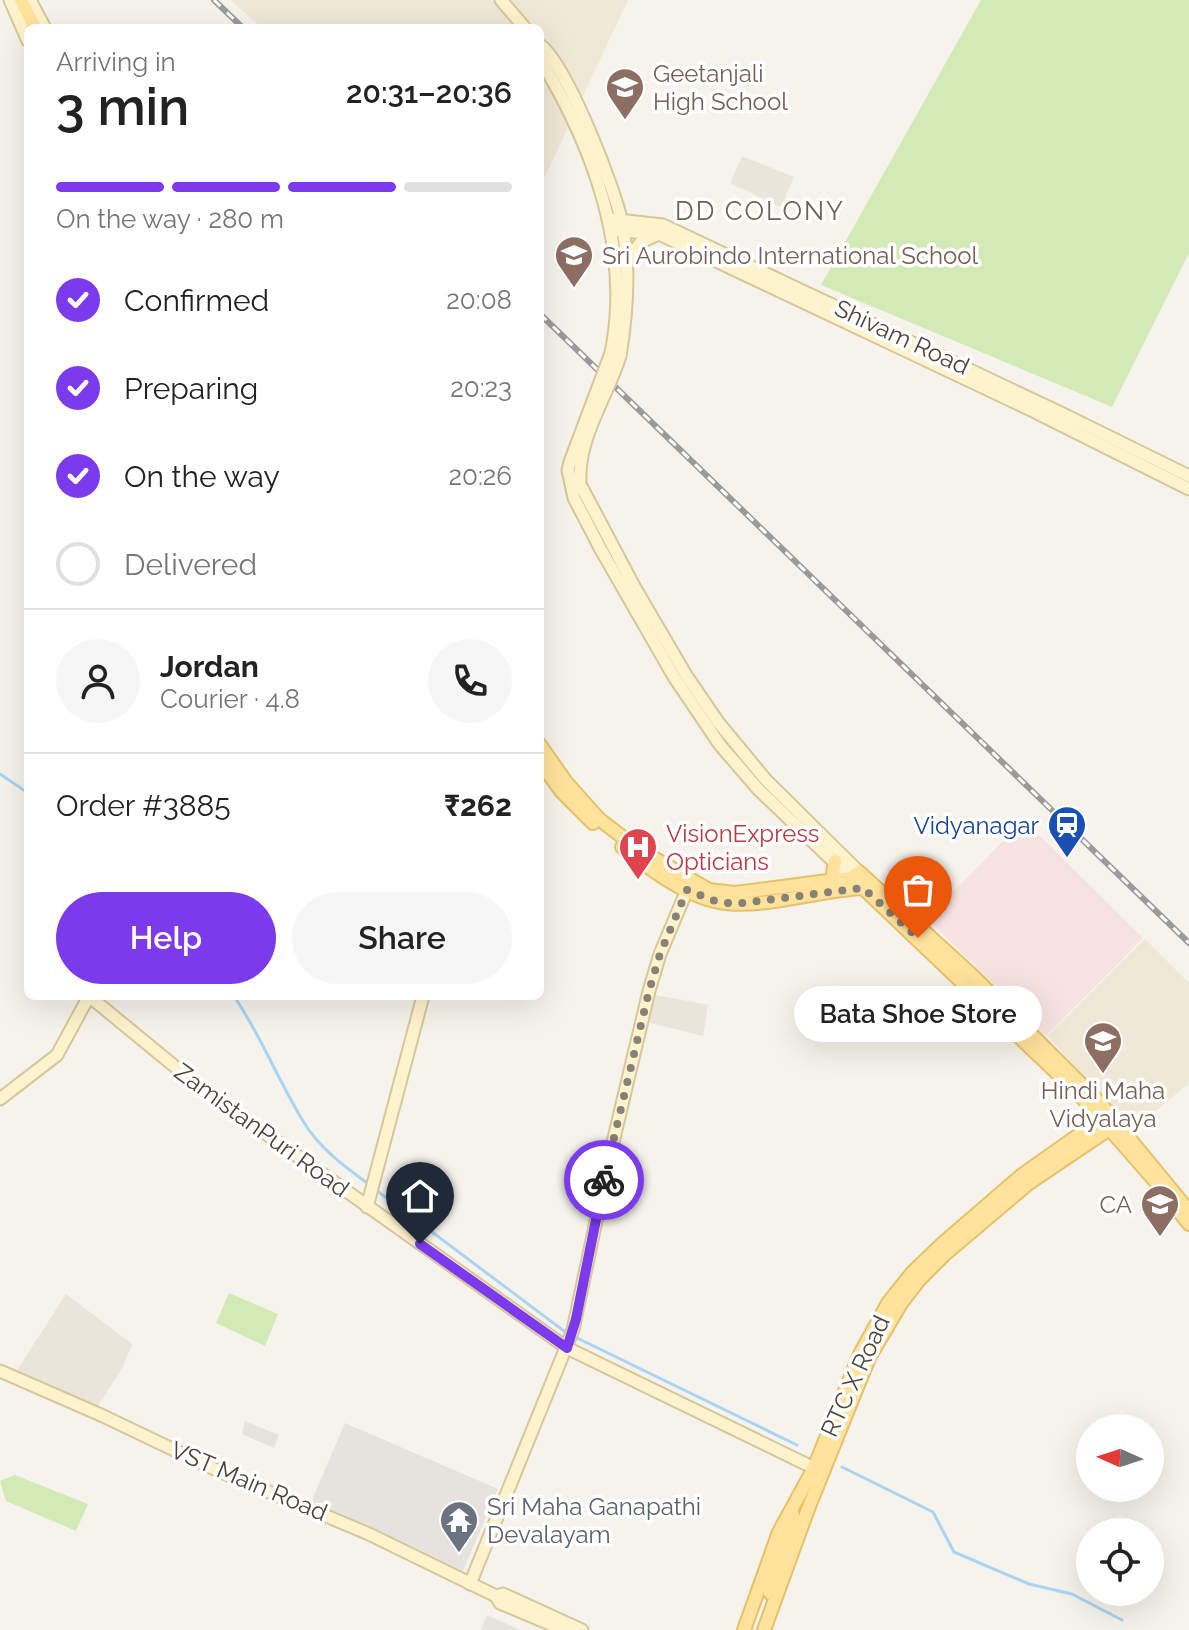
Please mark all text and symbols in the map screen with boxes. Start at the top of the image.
text: Arriving in [56,47,176,77]
place label: Geetanjali High School [653,59,788,116]
school or university icon: Geetanjali High School [604,66,646,121]
text: 20:31–20:36 [346,75,512,110]
text: 3 min [56,76,189,137]
district label: DD COLONY [675,196,845,226]
text: On the way · 280 m [56,204,284,234]
school or university icon: Sri Aurobindo International School [553,234,595,289]
place label: Sri Aurobindo International School [602,241,978,270]
icon: check [56,278,100,322]
text: Confirmed [124,283,269,318]
text: 20:08 [446,285,512,315]
street label: Shivam Road [830,293,974,381]
icon: check [56,366,100,410]
text: Preparing [124,371,258,406]
text: 20:23 [450,373,512,403]
icon: check [56,454,100,498]
text: On the way [124,459,280,494]
text: 20:26 [448,461,512,491]
text: Delivered [124,547,257,582]
button: person [56,639,140,723]
button: phone [428,639,512,723]
text: Jordan [160,649,259,684]
text: Courier · 4.8 [160,684,300,714]
text: Order #3885 [56,788,231,823]
text: ₹262 [444,788,512,823]
station icon: Vidyanagar [1046,804,1088,859]
place label: Vidyanagar [913,811,1040,840]
place label: VisionExpress Opticians [666,819,819,876]
hospital icon: VisionExpress Opticians [617,826,659,881]
pin [884,856,952,938]
icon: bag [896,868,940,912]
button: Help [56,892,276,984]
button: Share [292,892,512,984]
callout: Bata Shoe Store [794,986,1042,1042]
text: Bata Shoe Store [819,999,1017,1029]
school or university icon: Hindi Maha Vidyalaya [1082,1020,1124,1075]
street label: ZamistanPuri Road [169,1057,355,1203]
place label: Hindi Maha Vidyalaya [1041,1076,1165,1133]
courier [564,1140,644,1220]
icon: bike [582,1158,626,1202]
pin [386,1162,454,1244]
icon: home [398,1174,442,1218]
school or university icon: CA [1139,1183,1181,1238]
place label: CA [1100,1190,1132,1219]
street label: RTC X Road [814,1311,896,1441]
north arrow [1076,1414,1164,1502]
map controls [1076,1414,1164,1606]
street label: VST Main Road [166,1435,332,1527]
place label: Sri Maha Ganapathi Devalayam [487,1492,701,1549]
temple icon: Sri Maha Ganapathi Devalayam [438,1499,480,1554]
button: locate [1076,1518,1164,1606]

